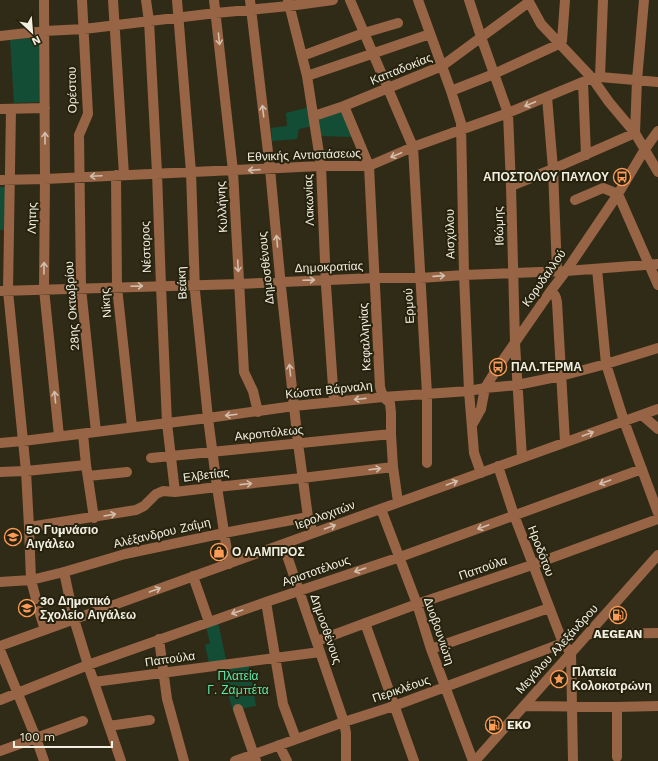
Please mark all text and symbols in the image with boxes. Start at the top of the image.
north arrow [12,12,52,52]
one-way arrow [215,32,222,45]
text: N [30,33,43,48]
street label: Καπαδοκίας [368,50,434,88]
street label: Ορέστου [65,67,79,113]
one-way arrow [525,100,537,108]
one-way arrow [259,105,267,118]
one-way arrow [41,132,49,145]
street label: Εθνικής Αντιστάσεως [247,146,361,164]
one-way arrow [390,151,402,159]
one-way arrow [248,166,261,173]
bus stop icon: ΑΠΟΣΤΟΛΟΥ ΠΑΥΛΟΥ [612,167,632,187]
place label: ΑΠΟΣΤΟΛΟΥ ΠΑΥΛΟΥ [483,170,609,184]
one-way arrow [90,173,103,180]
street label: Λακωνίας [301,174,317,226]
street label: Κυλλήνης [214,181,230,233]
street label: Λητης [25,202,39,234]
street label: Ιθώμης [491,206,507,246]
street label: Αισχύλου [443,209,457,259]
street label: Νέστορος [138,221,154,273]
street label: Δημοσθένους [255,231,277,305]
one-way arrow [273,235,280,248]
street label: Κορυδαλλού [519,247,569,309]
one-way arrow [234,259,242,272]
street label: Δημοκρατίας [294,259,364,275]
street label: 28ης Οκτωβρίου [62,261,82,351]
one-way arrow [40,262,48,275]
street label: Βεάκη [174,266,190,300]
one-way arrow [432,273,445,280]
one-way arrow [302,277,315,284]
one-way arrow [130,283,143,290]
street label: Νίκης [98,287,114,318]
street label: Ερμού [401,288,417,324]
street label: Κεφαλληνίας [356,302,374,371]
bus stop icon: ΠΑΛ.ΤΕΡΜΑ [488,357,508,377]
place label: ΠΑΛ.ΤΕΡΜΑ [511,360,582,374]
one-way arrow [286,364,293,377]
street label: Κώστα Βάρναλη [285,378,373,402]
one-way arrow [51,391,59,404]
one-way arrow [354,396,367,403]
one-way arrow [225,411,238,419]
street label: Ακροπόλεως [234,422,304,444]
one-way arrow [581,430,594,437]
street label: Ελβετίας [182,465,230,485]
one-way arrow [368,465,381,473]
one-way arrow [446,479,459,486]
one-way arrow [599,479,611,487]
one-way arrow [239,480,252,487]
street label: Ιερολοχιτών [293,498,357,532]
one-way arrow [103,511,116,519]
street label: Αλέξανδρου Ζαΐμη [112,515,212,551]
place label: 5ο Γυμνάσιο Αιγάλεω [26,523,98,551]
one-way arrow [324,523,337,530]
one-way arrow [477,523,489,531]
street label: Ηροδότου [525,524,557,578]
school or university icon: 5ο Γυμνάσιο Αιγάλεω [3,527,23,547]
shop icon: Ο ΛΑΜΠΡΟΣ [209,542,229,562]
place label: Ο ΛΑΜΠΡΟΣ [232,545,305,559]
street label: Αριστοτέλους [280,553,352,589]
street label: Παπούλα [457,553,509,583]
one-way arrow [354,567,367,574]
one-way arrow [149,586,162,593]
street label: Δημοσθένους [307,592,345,666]
place label: 3ο Δημοτικό Σχολείο Αιγάλεω [40,594,136,622]
street label: Δυοβουνιώτη [421,595,457,667]
school or university icon: 3ο Δημοτικό Σχολείο Αιγάλεω [17,598,37,618]
street label: Μεγάλου Αλεξάνδρου [513,601,601,697]
fuel station icon: AEGEAN [608,605,628,625]
one-way arrow [231,609,244,616]
place label: AEGEAN [594,627,643,641]
street label: Παπούλα [144,649,196,669]
place label: Πλατεία Κολοκοτρώνη [572,665,652,693]
park label: Πλατεία Γ. Ζαμπέτα [207,669,269,697]
place icon: Πλατεία Κολοκοτρώνη [549,669,569,689]
street label: Περικλέους [370,673,432,705]
fuel station icon: EKO [484,715,504,735]
place label: EKO [507,718,531,732]
scale bar [14,723,112,749]
text: 100 m [20,730,55,744]

